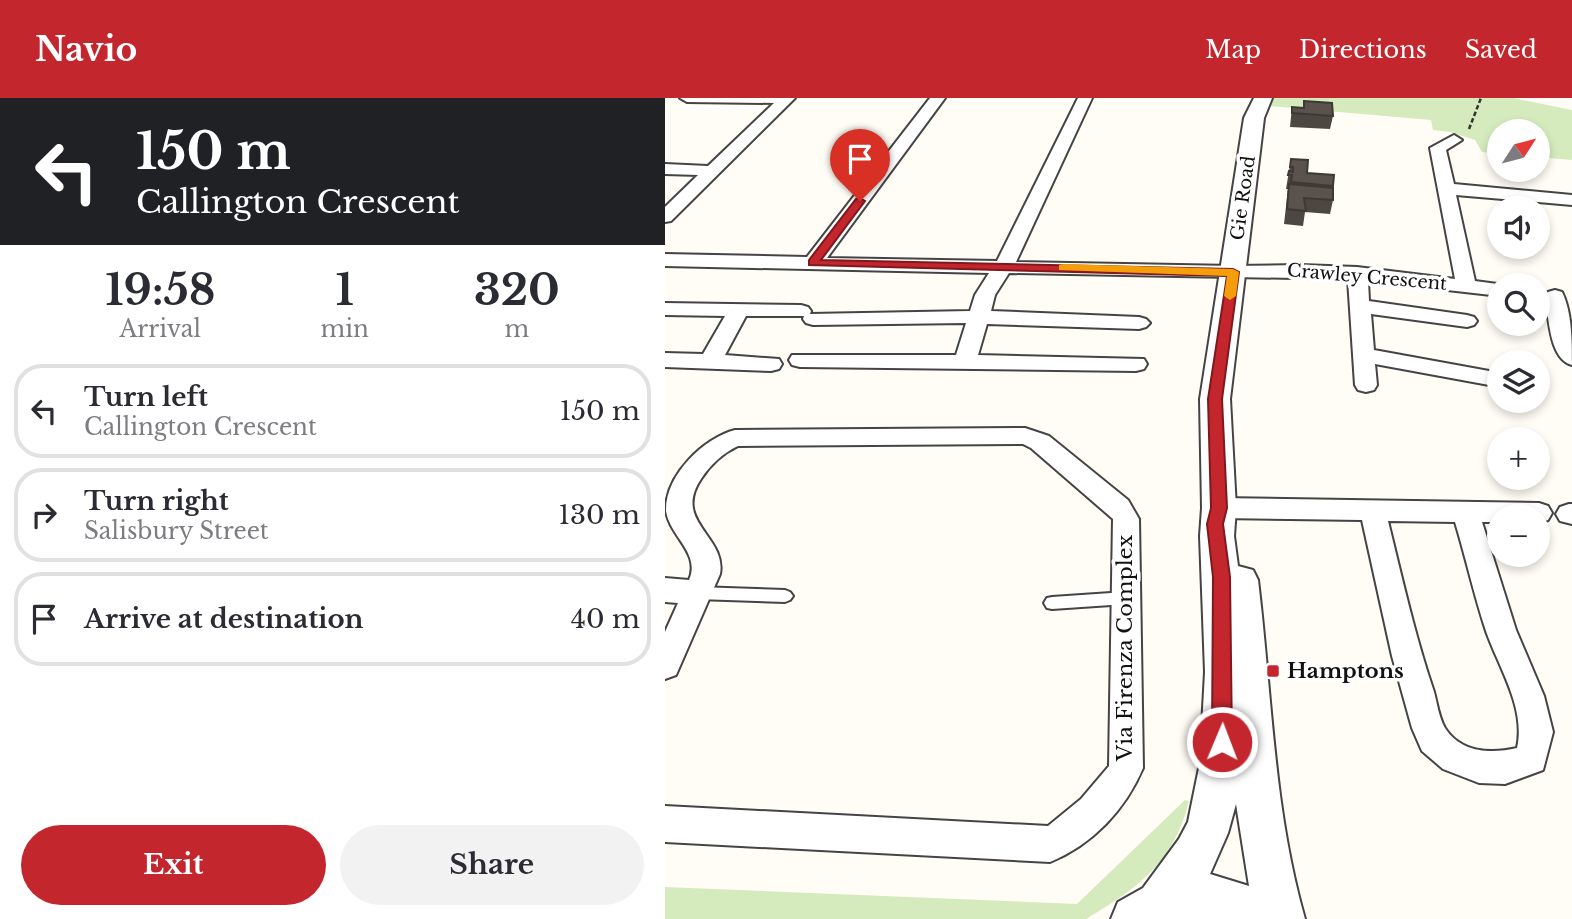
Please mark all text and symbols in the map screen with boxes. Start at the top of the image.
text: Navio [35,29,137,70]
text: Map [1205,35,1261,64]
text: Directions [1299,35,1427,64]
text: Saved [1465,35,1537,64]
north arrow [1487,119,1551,182]
map controls [1487,119,1550,567]
text: 150 m [136,121,291,182]
icon: left [21,126,112,217]
pin [830,129,890,201]
icon: arrive [841,140,879,178]
street label: Gie Road [1226,154,1260,242]
text: Callington Crescent [136,182,460,222]
button: sound [1487,196,1550,259]
street label: Crawley Crescent [1286,259,1448,295]
text: 19:58 [105,264,215,316]
text: 1 [336,264,354,316]
text: 320 [474,264,560,316]
button: search [1487,273,1550,336]
text: Arrival [120,315,201,343]
text: min [321,315,369,343]
text: m [505,315,529,343]
button: layers [1487,350,1550,413]
text: Turn left [84,381,208,413]
icon: left [25,392,63,430]
text: 150 m [560,395,640,427]
text: Callington Crescent [84,413,317,441]
button: + [1487,427,1550,490]
text: Turn right [84,485,229,517]
icon: right [25,496,63,534]
text: 130 m [558,499,640,531]
button: − [1487,504,1550,567]
text: Salisbury Street [84,517,269,545]
street label: Via Firenza Complex [1112,535,1138,762]
icon: arrive [25,600,63,638]
text: Arrive at destination [84,603,364,635]
text: 40 m [571,603,640,635]
place label: Hamptons [1287,658,1404,684]
marker: Hamptons [1265,663,1281,679]
position arrow [1185,705,1259,779]
button: Exit [21,825,326,905]
button: Share [340,825,644,905]

